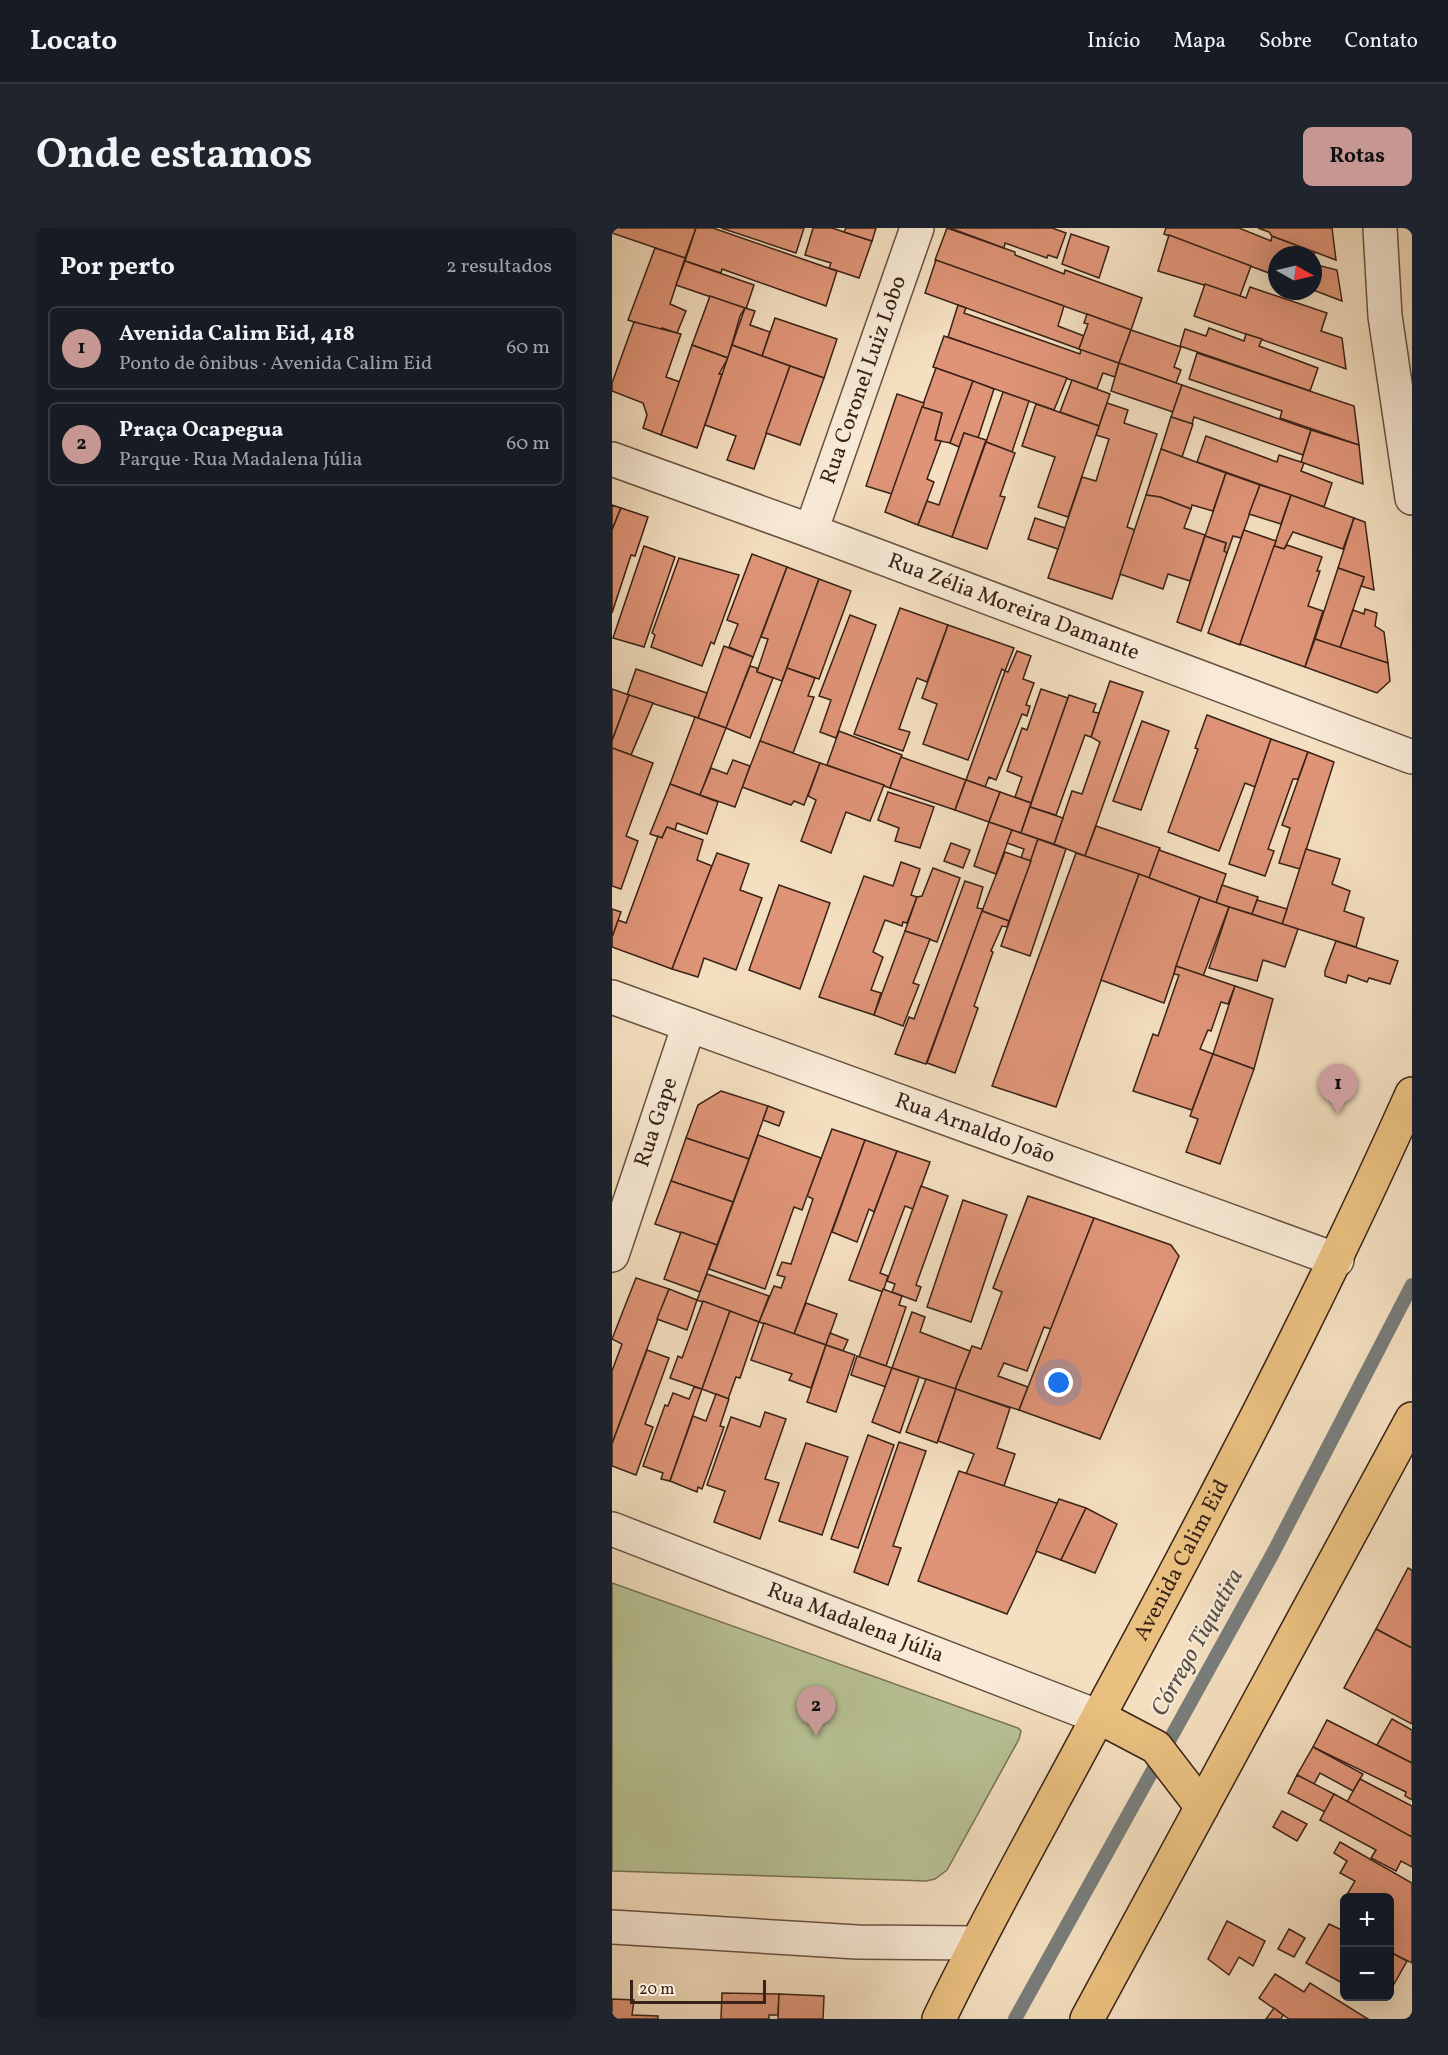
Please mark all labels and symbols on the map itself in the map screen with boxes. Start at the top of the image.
north arrow [1268,246,1322,300]
street label: Rua Coronel Luiz Lobo [813,272,915,488]
street label: Rua Zélia Moreira Damante [883,546,1144,669]
pin: 1 [1318,1064,1358,1114]
street label: Rua Gape [627,1073,686,1171]
street label: Rua Arnaldo João [890,1085,1059,1172]
your location [1044,1368,1073,1397]
street label: Avenida Calim Eid [1126,1474,1237,1646]
water label: Córrego Tiquatira [1143,1563,1253,1723]
street label: Rua Madalena Júlia [763,1575,948,1671]
pin: 2 [796,1686,836,1736]
scale bar [630,1977,766,2004]

